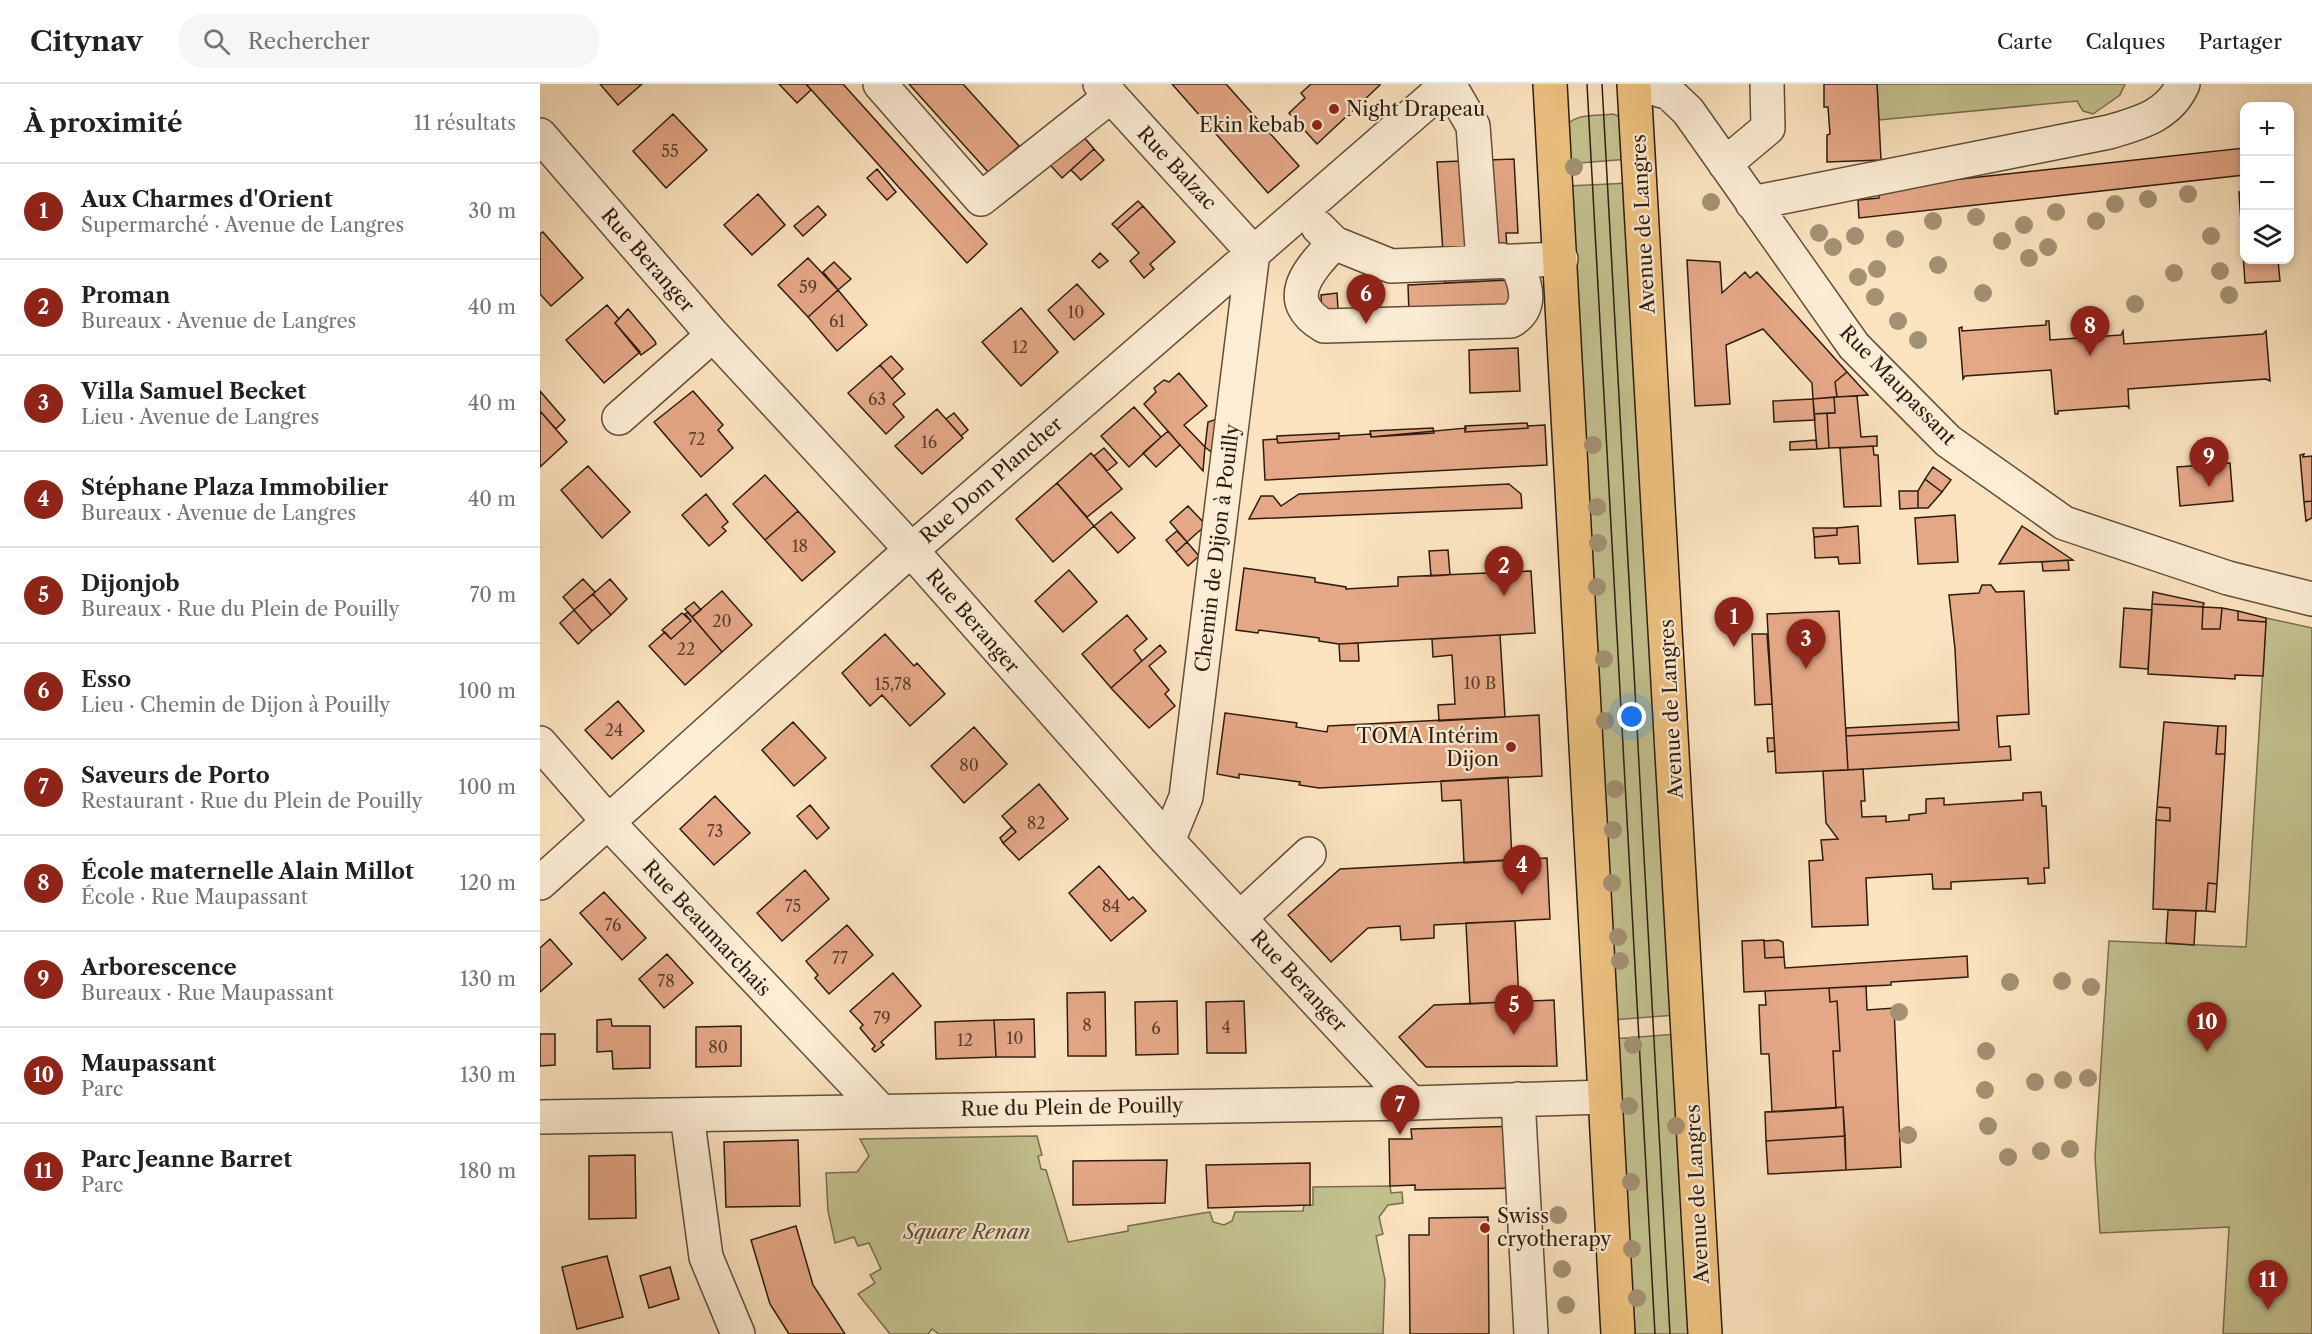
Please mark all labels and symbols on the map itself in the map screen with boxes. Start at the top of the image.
place label: Night Drapeau [1346,97,1485,121]
marker: Night Drapeau [1327,102,1341,116]
place label: Ekin kebab [1199,113,1305,137]
marker: Ekin kebab [1310,118,1324,132]
street label: Rue Balzac [1132,121,1222,215]
street label: Avenue de Langres [1626,134,1660,315]
house number: 55 [661,141,679,161]
street label: Rue Beranger [596,203,700,317]
pin: 6 [1346,274,1386,324]
house number: 59 [799,277,817,297]
house number: 10 [1068,302,1084,322]
pin: 8 [2070,306,2110,356]
house number: 61 [829,311,845,331]
street label: Rue Maupassant [1835,320,1961,450]
house number: 12 [1012,337,1028,357]
house number: 63 [868,389,886,409]
street label: Rue Dom Plancher [915,411,1068,548]
street label: Chemin de Dijon à Pouilly [1190,421,1244,674]
house number: 72 [688,429,706,449]
house number: 16 [921,432,937,452]
pin: 9 [2190,438,2228,487]
house number: 18 [792,536,808,556]
pin: 2 [1484,546,1524,596]
street label: Rue Beranger [921,564,1025,678]
pin: 1 [1714,598,1754,647]
house number: 20 [712,611,732,631]
street label: Avenue de Langres [1654,619,1688,800]
pin: 3 [1786,620,1826,669]
house number: 22 [677,639,695,659]
house number: 10 B [1464,673,1496,693]
house number: 15,78 [875,674,911,694]
your location [1617,702,1646,731]
house number: 24 [605,720,623,740]
place label: TOMA Intérim Dijon [1357,724,1499,771]
marker: TOMA Intérim Dijon [1504,740,1518,754]
house number: 80 [959,755,979,775]
house number: 82 [1027,813,1045,833]
house number: 73 [707,821,723,841]
pin: 4 [1502,846,1542,895]
street label: Rue Beaumarchais [638,855,776,1001]
house number: 75 [785,896,801,916]
house number: 84 [1102,896,1120,916]
house number: 76 [605,915,621,935]
street label: Rue Beranger [1246,925,1353,1037]
house number: 77 [832,948,848,968]
house number: 78 [657,971,675,991]
pin: 5 [1494,986,1534,1035]
pin: 10 [2188,1002,2226,1052]
house number: 79 [873,1008,891,1028]
house number: 8 [1082,1015,1092,1035]
house number: 4 [1221,1017,1231,1037]
house number: 6 [1151,1018,1161,1038]
house number: 10 [1007,1028,1023,1048]
house number: 12 [957,1030,973,1050]
house number: 80 [708,1037,728,1057]
pin: 7 [1380,1086,1420,1135]
street label: Rue du Plein de Pouilly [961,1093,1184,1121]
street label: Avenue de Langres [1680,1104,1714,1285]
place label: Swiss cryotherapy [1497,1204,1612,1251]
park label: Square Renan [903,1220,1030,1244]
marker: Swiss cryotherapy [1478,1221,1492,1235]
pin: 11 [2248,1260,2288,1310]

